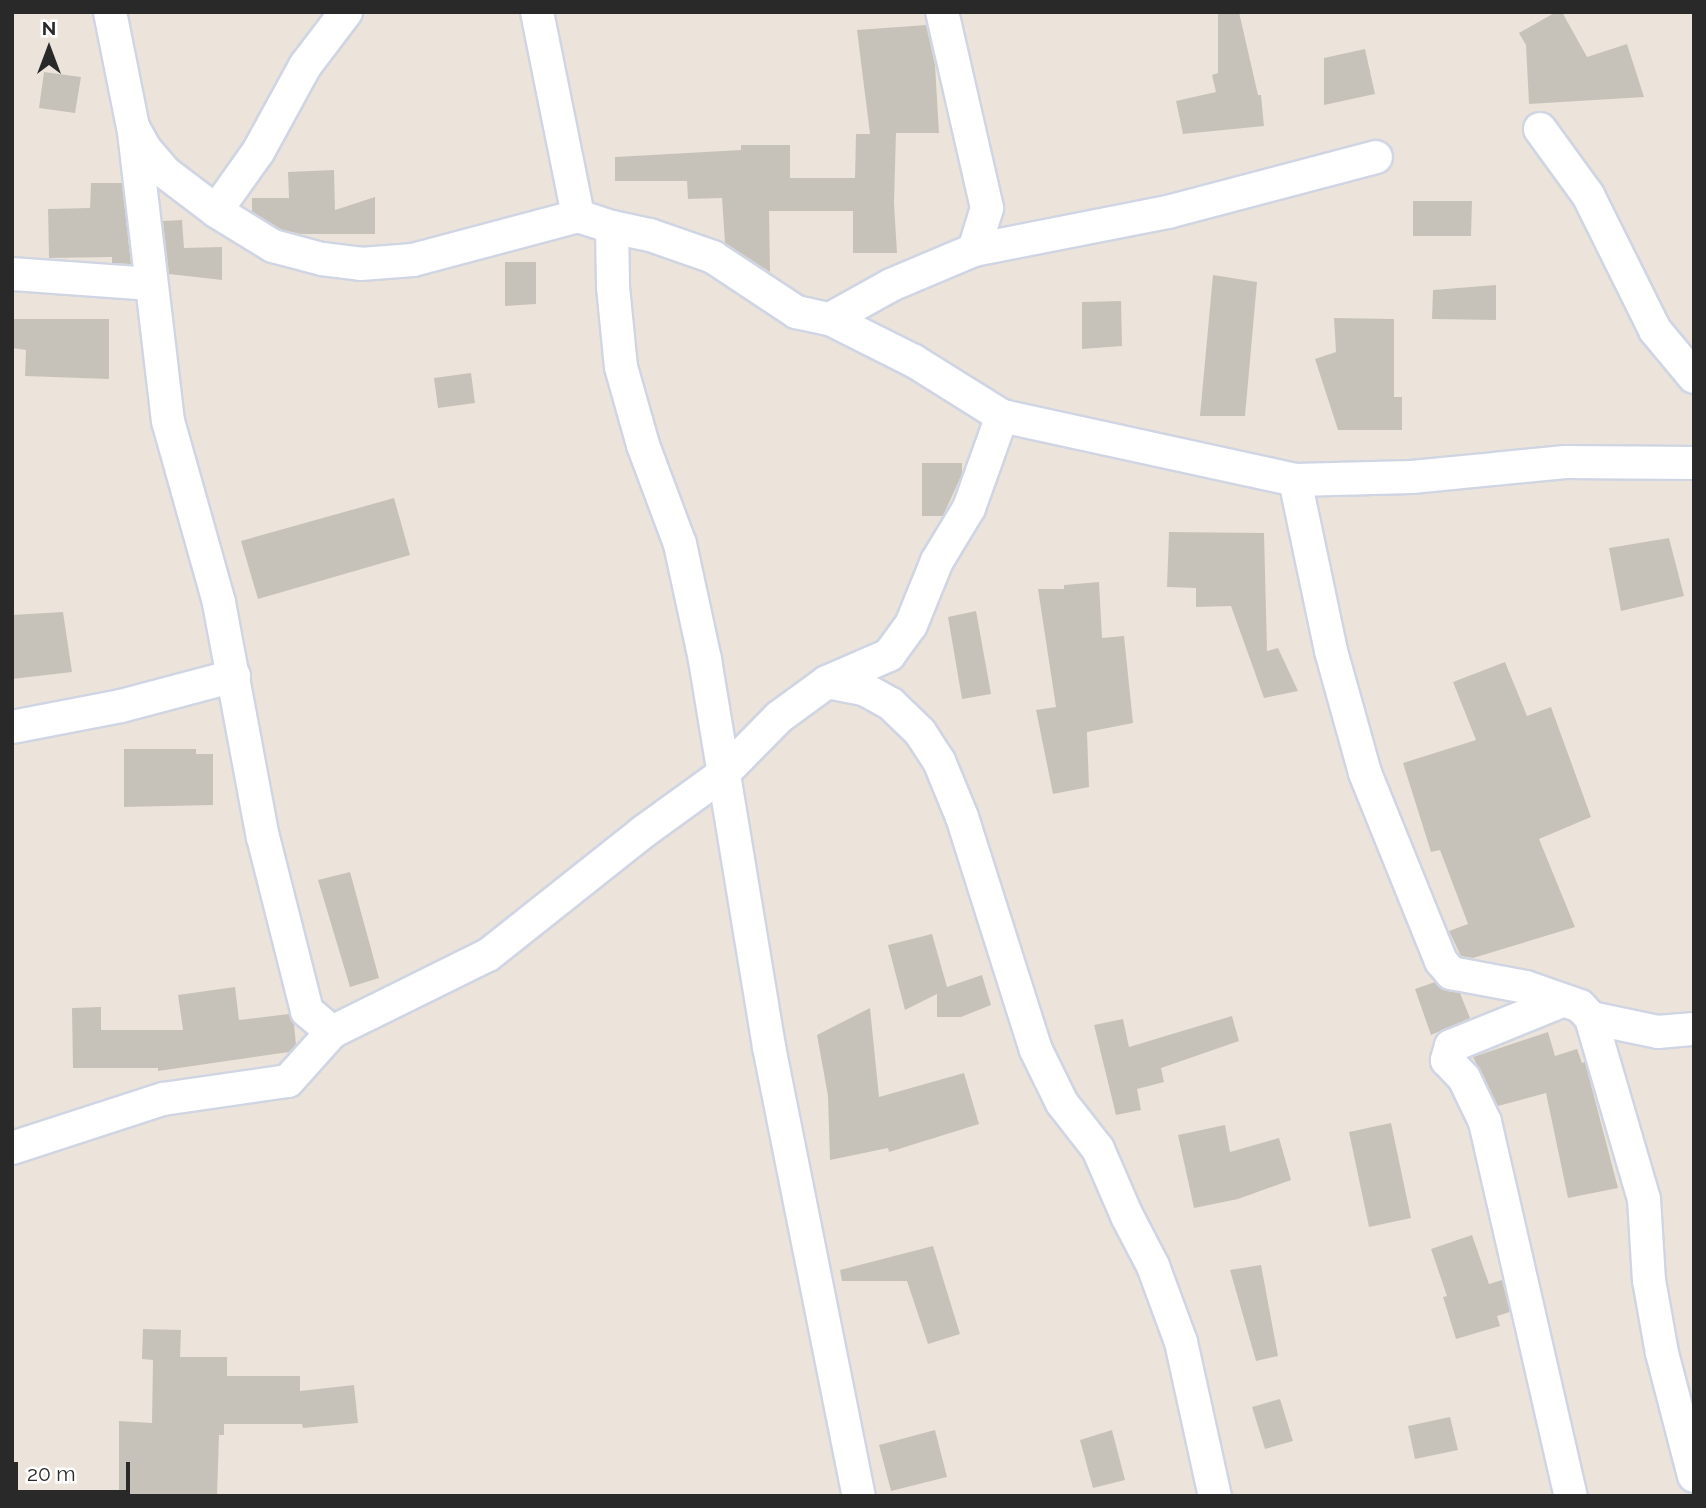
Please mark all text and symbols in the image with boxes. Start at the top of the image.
north arrow [14,14,84,84]
text: N [42,17,56,39]
scale bar [18,1448,133,1492]
text: 20 m [27,1461,75,1486]

